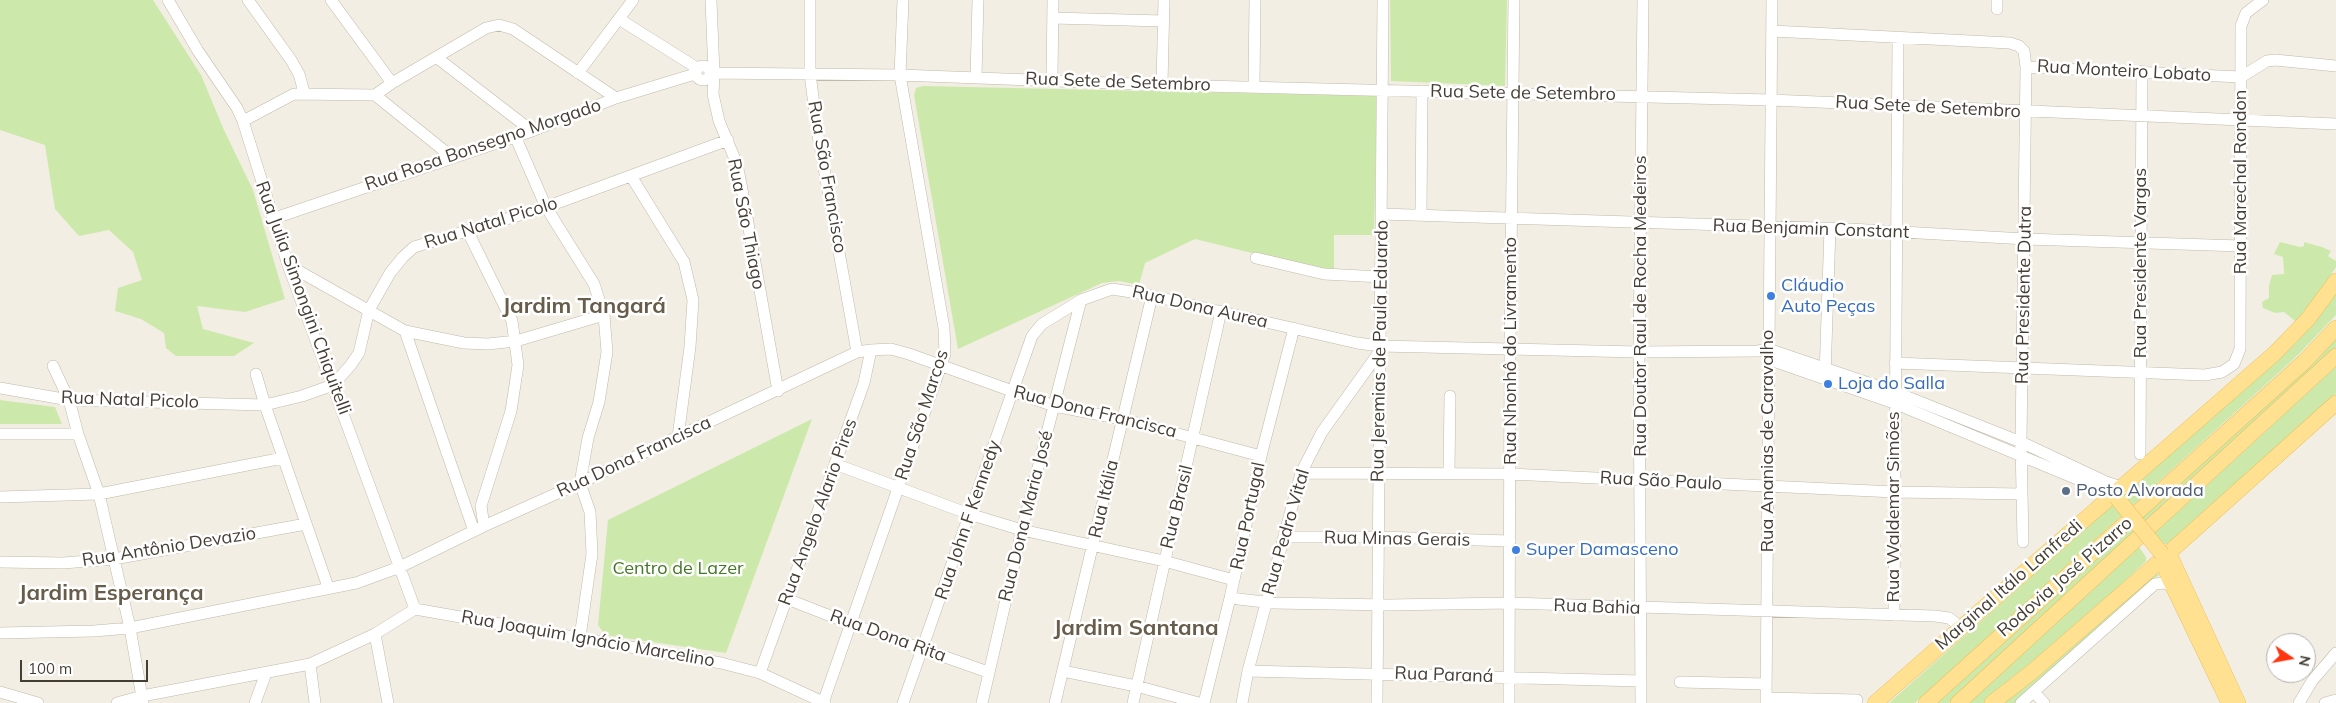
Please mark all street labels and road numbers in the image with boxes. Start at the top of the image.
street label: Rua Monteiro Lobato [2036,56,2212,86]
street label: Rua Sete de Setembro [1025,68,1211,96]
street label: Rua Sete de Setembro [1430,81,1616,105]
street label: Rua Marechal Rondon [2230,90,2252,274]
street label: Rua Sete de Setembro [1835,91,2021,123]
street label: Rua Rosa Bonsegno Morgado [362,94,604,196]
street label: Rua São Francisco [803,99,851,255]
street label: Rua Doutor Raul de Rocha Medeiros [1630,155,1652,457]
street label: Rua São Thiago [723,157,769,291]
street label: Rua Presidente Vargas [2130,168,2152,358]
street label: Rua Julia Simongini Chiquitelli [251,178,355,418]
street label: Rua Natal Picolo [422,192,560,254]
street label: Rua Presidente Dutra [2012,206,2036,384]
street label: Rua Benjamin Constant [1712,215,1910,243]
street label: Rua Jeremias de Paula Eduardo [1367,220,1393,482]
street label: Rua Nhonhô do Livramento [1500,237,1522,465]
street label: Rua Dona Aurea [1130,281,1270,333]
street label: Rua Ananias de Caravalho [1757,330,1779,552]
street label: Rua São Marcos [891,347,953,483]
street label: Rua Dona Francisca [1011,381,1179,443]
street label: Rua Natal Picolo [61,387,199,413]
street label: Rua Waldemar Simões [1883,411,1905,603]
street label: Rua Dona Francisca [553,412,715,502]
street label: Rua Angelo Alario Pires [774,416,862,608]
street label: Rua Dona Maria José [994,428,1058,604]
street label: Rua John F Kennedy [931,437,1005,603]
street label: Rua Itália [1085,458,1123,540]
street label: Rua Portugal [1226,460,1270,572]
street label: Rua Brasil [1156,463,1198,551]
street label: Rua Pedro Vital [1258,467,1314,597]
street label: Rua São Paulo [1599,467,1723,495]
street label: Rodovia José Pizarro [1993,513,2137,641]
street label: Marginal Itálo Lanfredi [1931,515,2087,655]
street label: Rua Antônio Devazio [81,523,257,571]
street label: Rua Minas Gerais [1324,527,1470,551]
street label: Rua Bahia [1553,595,1641,619]
street label: Rua Dona Rita [827,605,949,667]
street label: Rua Joaquim Ignácio Marcelino [460,606,716,672]
street label: Rua Paraná [1394,662,1494,688]

